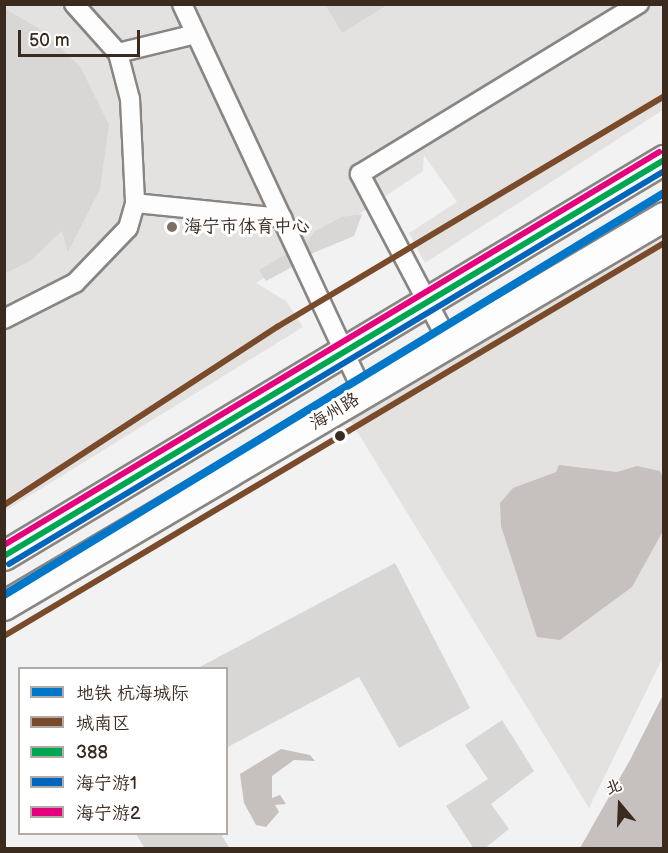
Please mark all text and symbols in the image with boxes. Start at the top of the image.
scale bar [21,18,142,56]
text: 50 m [29,30,70,51]
place label: 海宁市体育中心 [184,216,310,238]
marker: 海宁市体育中心 [165,220,179,234]
street label: 海州路 [306,389,364,435]
unlabelled marker [334,430,346,442]
legend [18,667,228,835]
text: 地铁 杭海城际 [76,683,189,704]
text: 城南区 [76,713,130,734]
text: 388 [76,742,108,763]
text: 海宁游1 [76,773,137,794]
north arrow [590,775,650,835]
text: 北 [603,776,625,799]
text: 海宁游2 [76,803,141,824]

